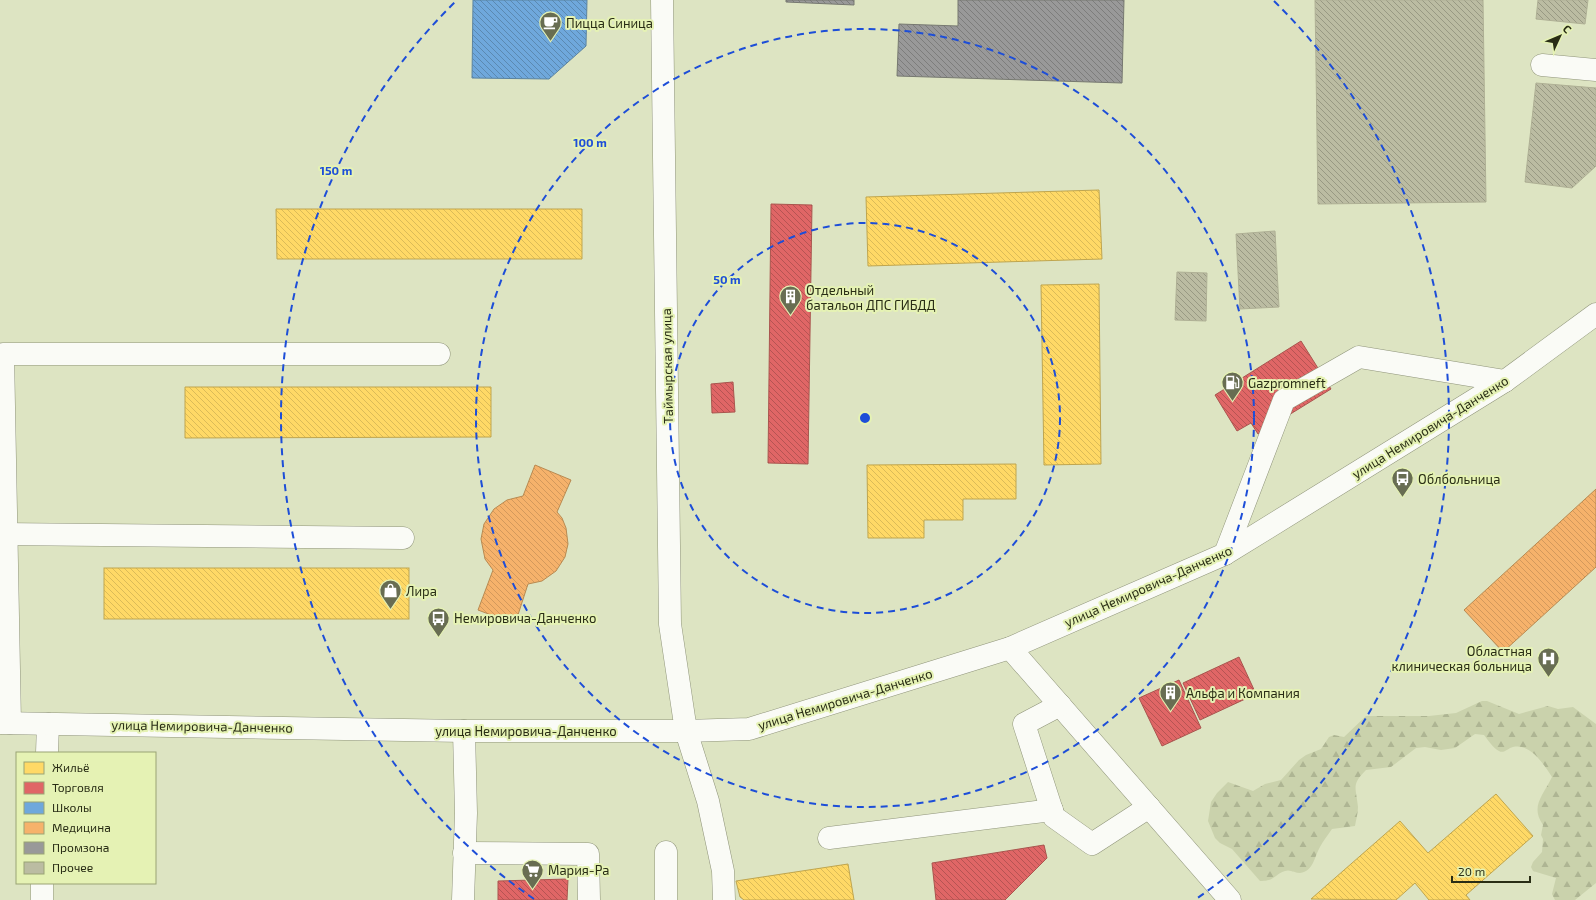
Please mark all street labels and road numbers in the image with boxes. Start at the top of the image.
street label: Таймырская улица [658,308,676,424]
street label: улица Немировича-Данченко [1349,372,1511,482]
street label: улица Немировича-Данченко [1062,542,1234,630]
street label: улица Немировича-Данченко [756,665,934,733]
street label: улица Немировича-Данченко [111,716,293,736]
street label: улица Немировича-Данченко [435,723,617,739]

